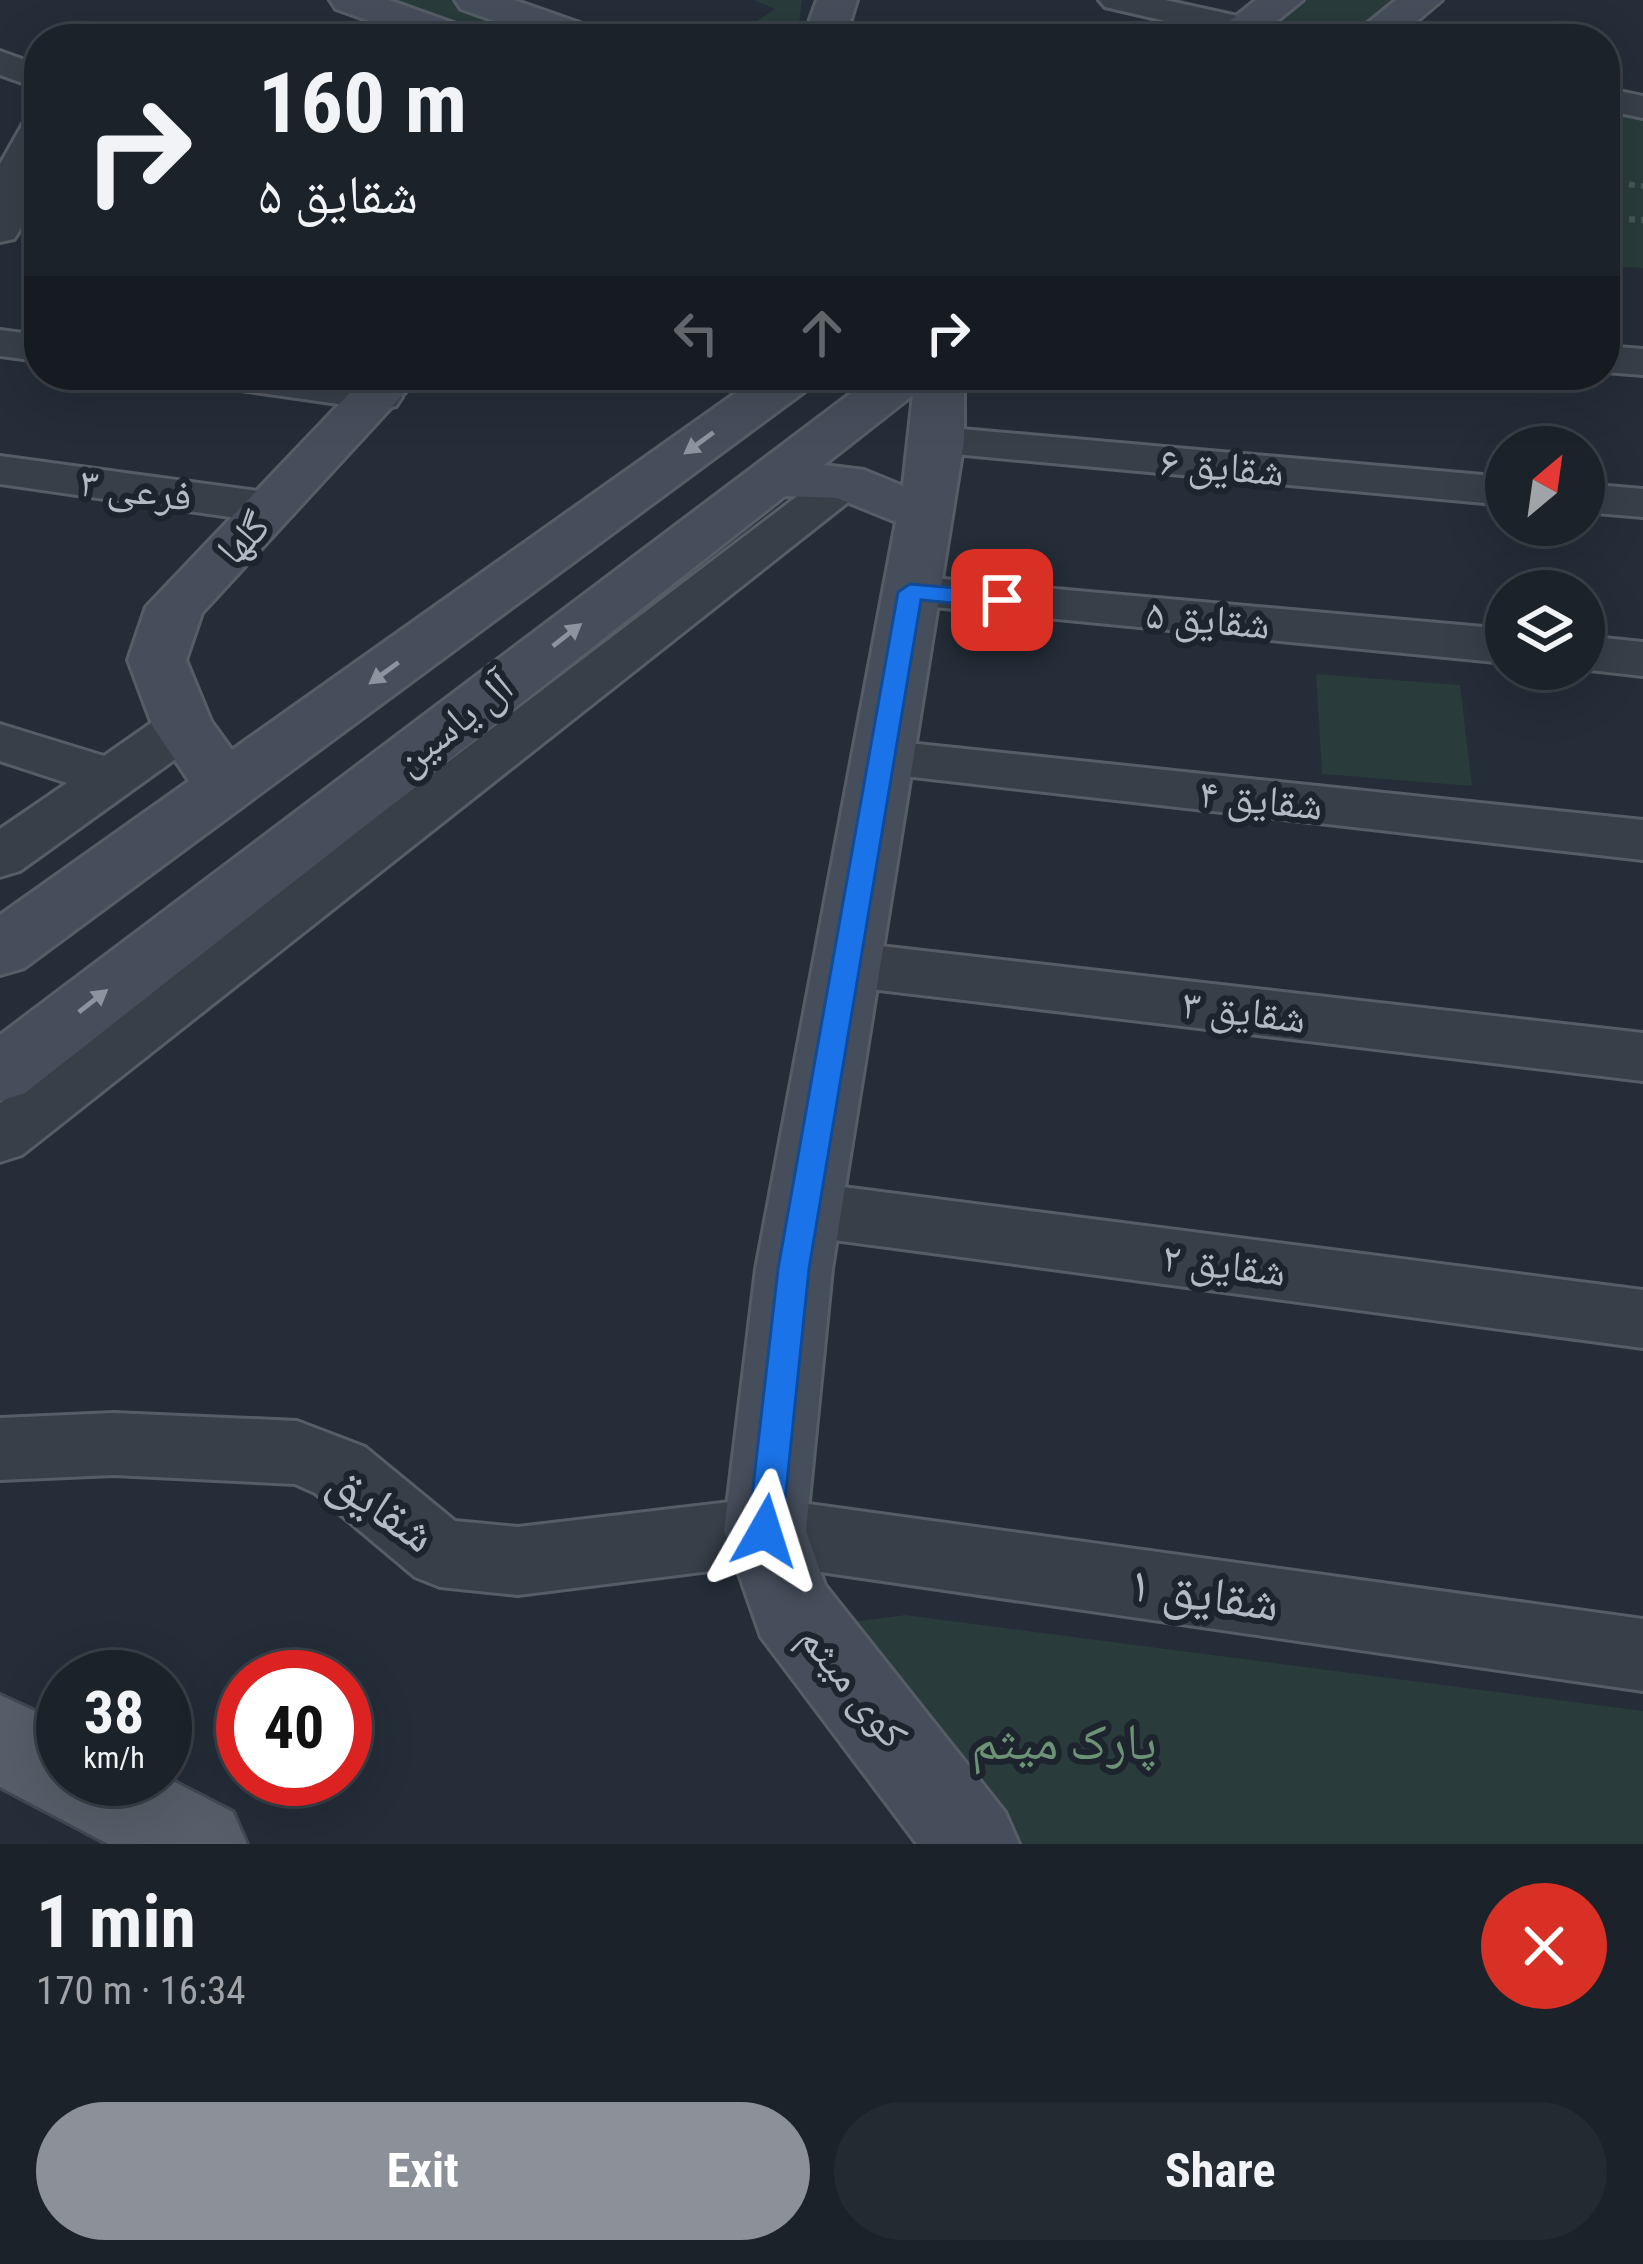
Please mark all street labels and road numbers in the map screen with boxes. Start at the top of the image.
street label: شقایق ۶ [1158,436,1286,497]
street label: فرعی ۳ [76,457,195,522]
street label: گلها [206,501,280,575]
street label: شقایق ۵ [1144,589,1272,650]
street label: آل یاسین [384,661,524,785]
street label: شقایق ۴ [1196,768,1325,831]
street label: شقایق ۳ [1179,979,1309,1044]
street label: شقایق ۲ [1159,1232,1289,1297]
street label: شقایق [317,1449,448,1566]
street label: شقایق ۱ [1125,1553,1283,1635]
street label: کوی میثم [787,1615,918,1759]

